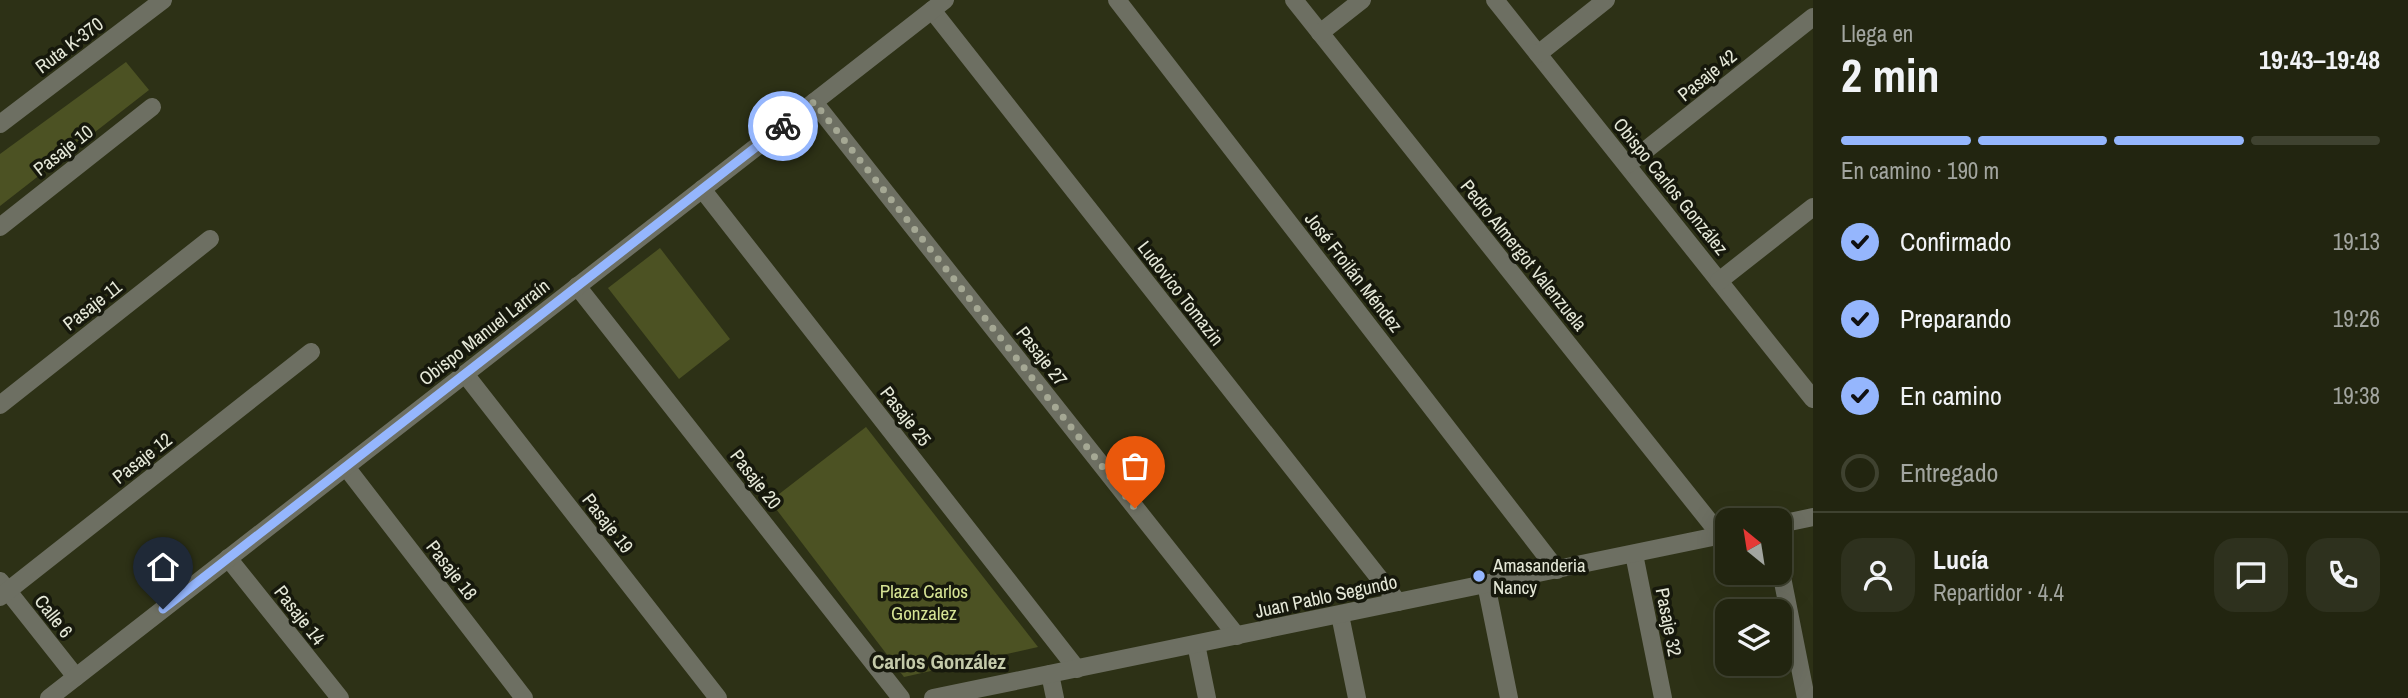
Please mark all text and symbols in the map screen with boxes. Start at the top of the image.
street label: Ruta K-370 [30,11,108,79]
text: Llega en [1841,18,1913,49]
text: 19:43–19:48 [2259,42,2380,77]
street label: Pasaje 42 [1672,43,1742,107]
text: 2 min [1841,44,1940,106]
courier [748,91,818,161]
icon: bike [764,107,802,145]
street label: Obispo Carlos González [1607,112,1735,260]
street label: Pasaje 10 [28,118,98,182]
text: En camino · 190 m [1841,155,1999,186]
street label: Pedro Almergot Valenzuela [1455,174,1593,336]
street label: José Froilán Méndez [1299,207,1409,337]
icon: check [1841,223,1879,261]
text: Confirmado [1900,224,2011,259]
text: 19:13 [2333,226,2380,257]
street label: Ludovico Tomazin [1132,235,1230,351]
street label: Obispo Manuel Larraín [413,273,555,391]
street label: Pasaje 11 [57,274,127,336]
icon: check [1841,300,1879,338]
text: Preparando [1900,301,2011,336]
text: 19:26 [2333,303,2380,334]
street label: Pasaje 27 [1010,321,1074,392]
icon: check [1841,377,1879,415]
text: En camino [1900,378,2002,413]
text: 19:38 [2333,380,2380,411]
street label: Pasaje 25 [874,381,938,452]
street label: Pasaje 12 [107,426,177,490]
pin [1105,436,1165,508]
street label: Pasaje 20 [724,444,788,514]
icon: bag [1116,447,1154,485]
text: Entregado [1900,455,1998,490]
street label: Pasaje 19 [576,488,640,558]
north arrow [1715,508,1792,584]
map controls [1715,508,1792,676]
street label: Pasaje 18 [420,535,484,605]
pin [133,537,193,609]
button: person [1841,538,1915,612]
button: chat [2214,538,2288,612]
button: phone [2306,538,2380,612]
text: Lucía [1933,542,1989,577]
icon: home [144,548,182,586]
place label: Amasanderia Nancy [1492,552,1586,600]
street label: Juan Pablo Segundo [1253,568,1399,624]
marker: Amasanderia Nancy [1471,568,1487,584]
text: Repartidor · 4.4 [1933,577,2064,608]
park label: Plaza Carlos Gonzalez [880,578,968,626]
street label: Pasaje 14 [268,580,332,651]
street label: Pasaje 32 [1650,586,1688,658]
street label: Calle 6 [29,589,79,643]
button: layers [1715,599,1792,676]
district label: Carlos González [872,647,1006,676]

